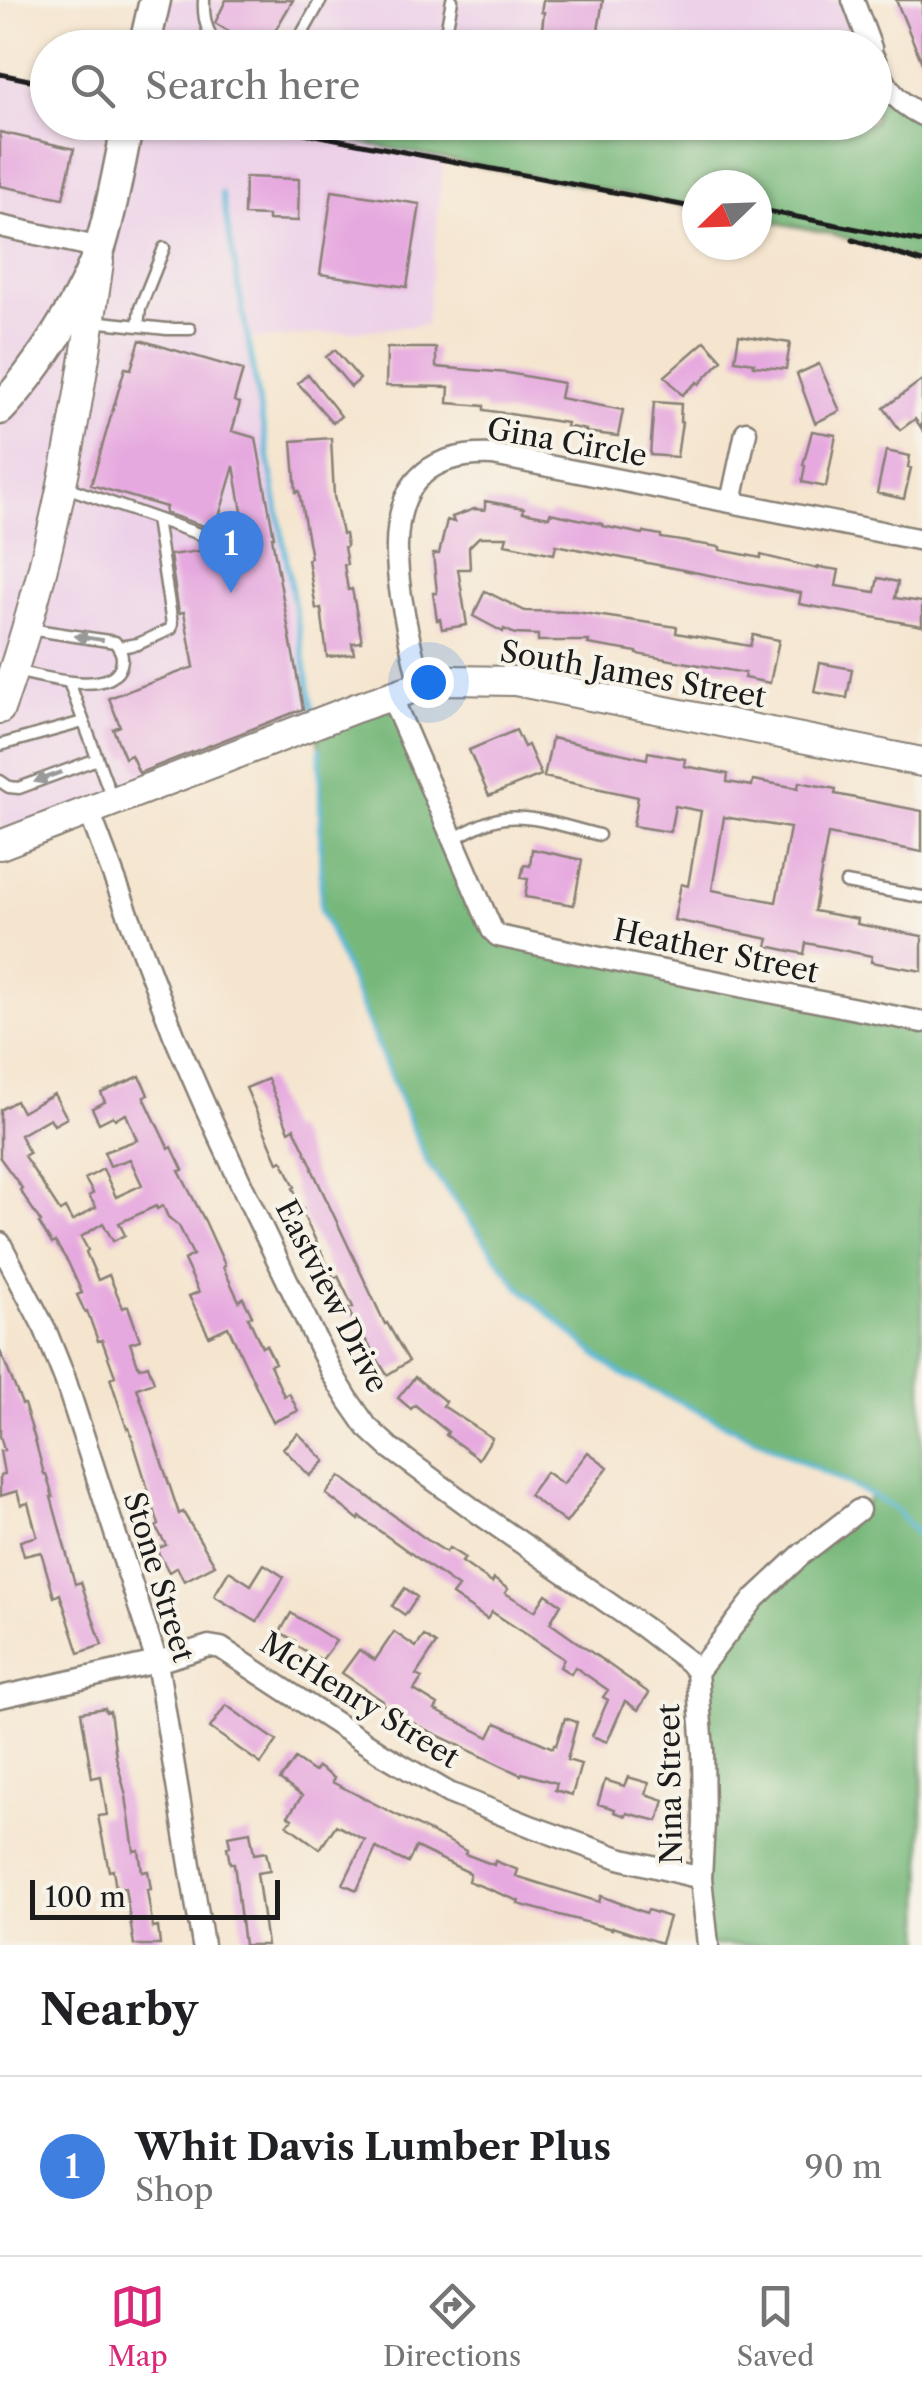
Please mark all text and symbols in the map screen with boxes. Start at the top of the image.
search box [30,30,892,140]
icon: search [65,58,120,113]
text: Search here [145,62,360,109]
north arrow [682,170,772,260]
street label: Gina Circle [484,410,650,474]
pin: 1 [198,510,264,593]
one-way arrow [73,629,105,645]
street label: South James Street [497,632,769,716]
your location [403,657,454,708]
one-way arrow [33,770,63,785]
street label: Heather Street [610,911,822,991]
street label: Eastview Drive [267,1193,397,1399]
street label: Stone Street [116,1488,202,1667]
street label: McHenry Street [254,1624,467,1776]
street label: Nina Street [650,1703,690,1865]
scale bar [30,1875,280,1920]
text: 100 m [45,1880,126,1914]
text: Nearby [40,1984,198,2036]
text: Whit Davis Lumber Plus [135,2123,611,2170]
text: 1 [65,2147,80,2186]
text: 90 m [805,2147,882,2186]
text: Shop [135,2170,214,2209]
tab: Map [108,2279,168,2373]
tab: Directions [383,2279,521,2373]
tab: Saved [737,2279,814,2373]

